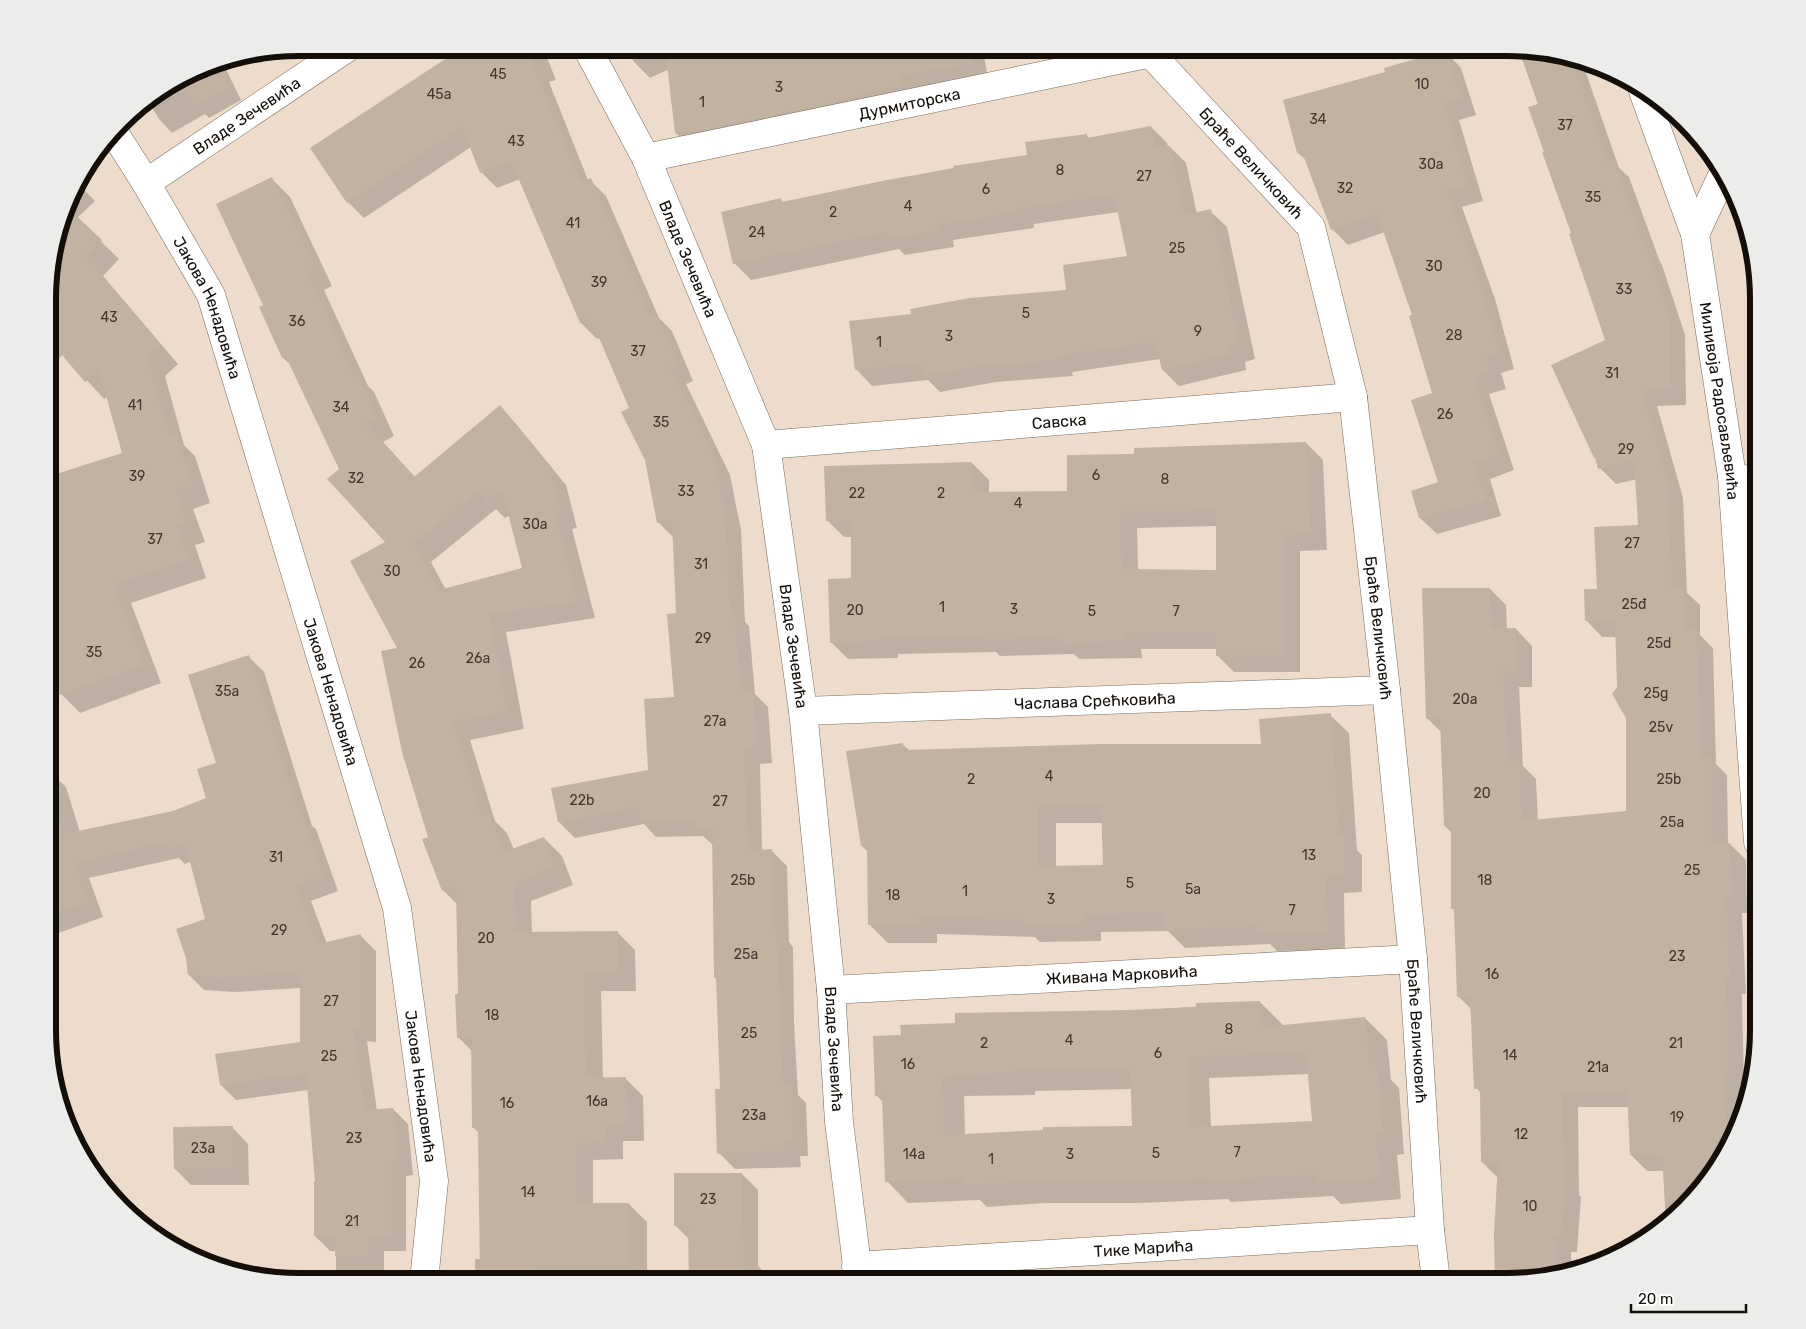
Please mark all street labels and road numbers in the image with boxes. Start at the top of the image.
street label: Владе Зечевића [189,73,304,159]
street label: Дурмиторска [857,84,962,124]
street label: Браће Величковић [1195,104,1308,223]
street label: Владе Зечевића [655,197,721,320]
street label: Јакова Ненадовића [169,233,245,381]
street label: Миливоја Радосављевића [1696,301,1743,501]
street label: Савска [1031,410,1087,433]
street label: Браће Величковић [1361,555,1396,701]
street label: Владе Зечевића [775,583,812,710]
street label: Јакова Ненадовића [300,616,362,768]
street label: Часлава Срећковића [1014,689,1176,713]
street label: Браће Величковић [1403,958,1431,1104]
street label: Живана Марковића [1045,961,1198,989]
street label: Владе Зечевића [821,986,847,1112]
street label: Јакова Ненадовића [401,1009,440,1164]
street label: Тике Марића [1093,1236,1194,1261]

